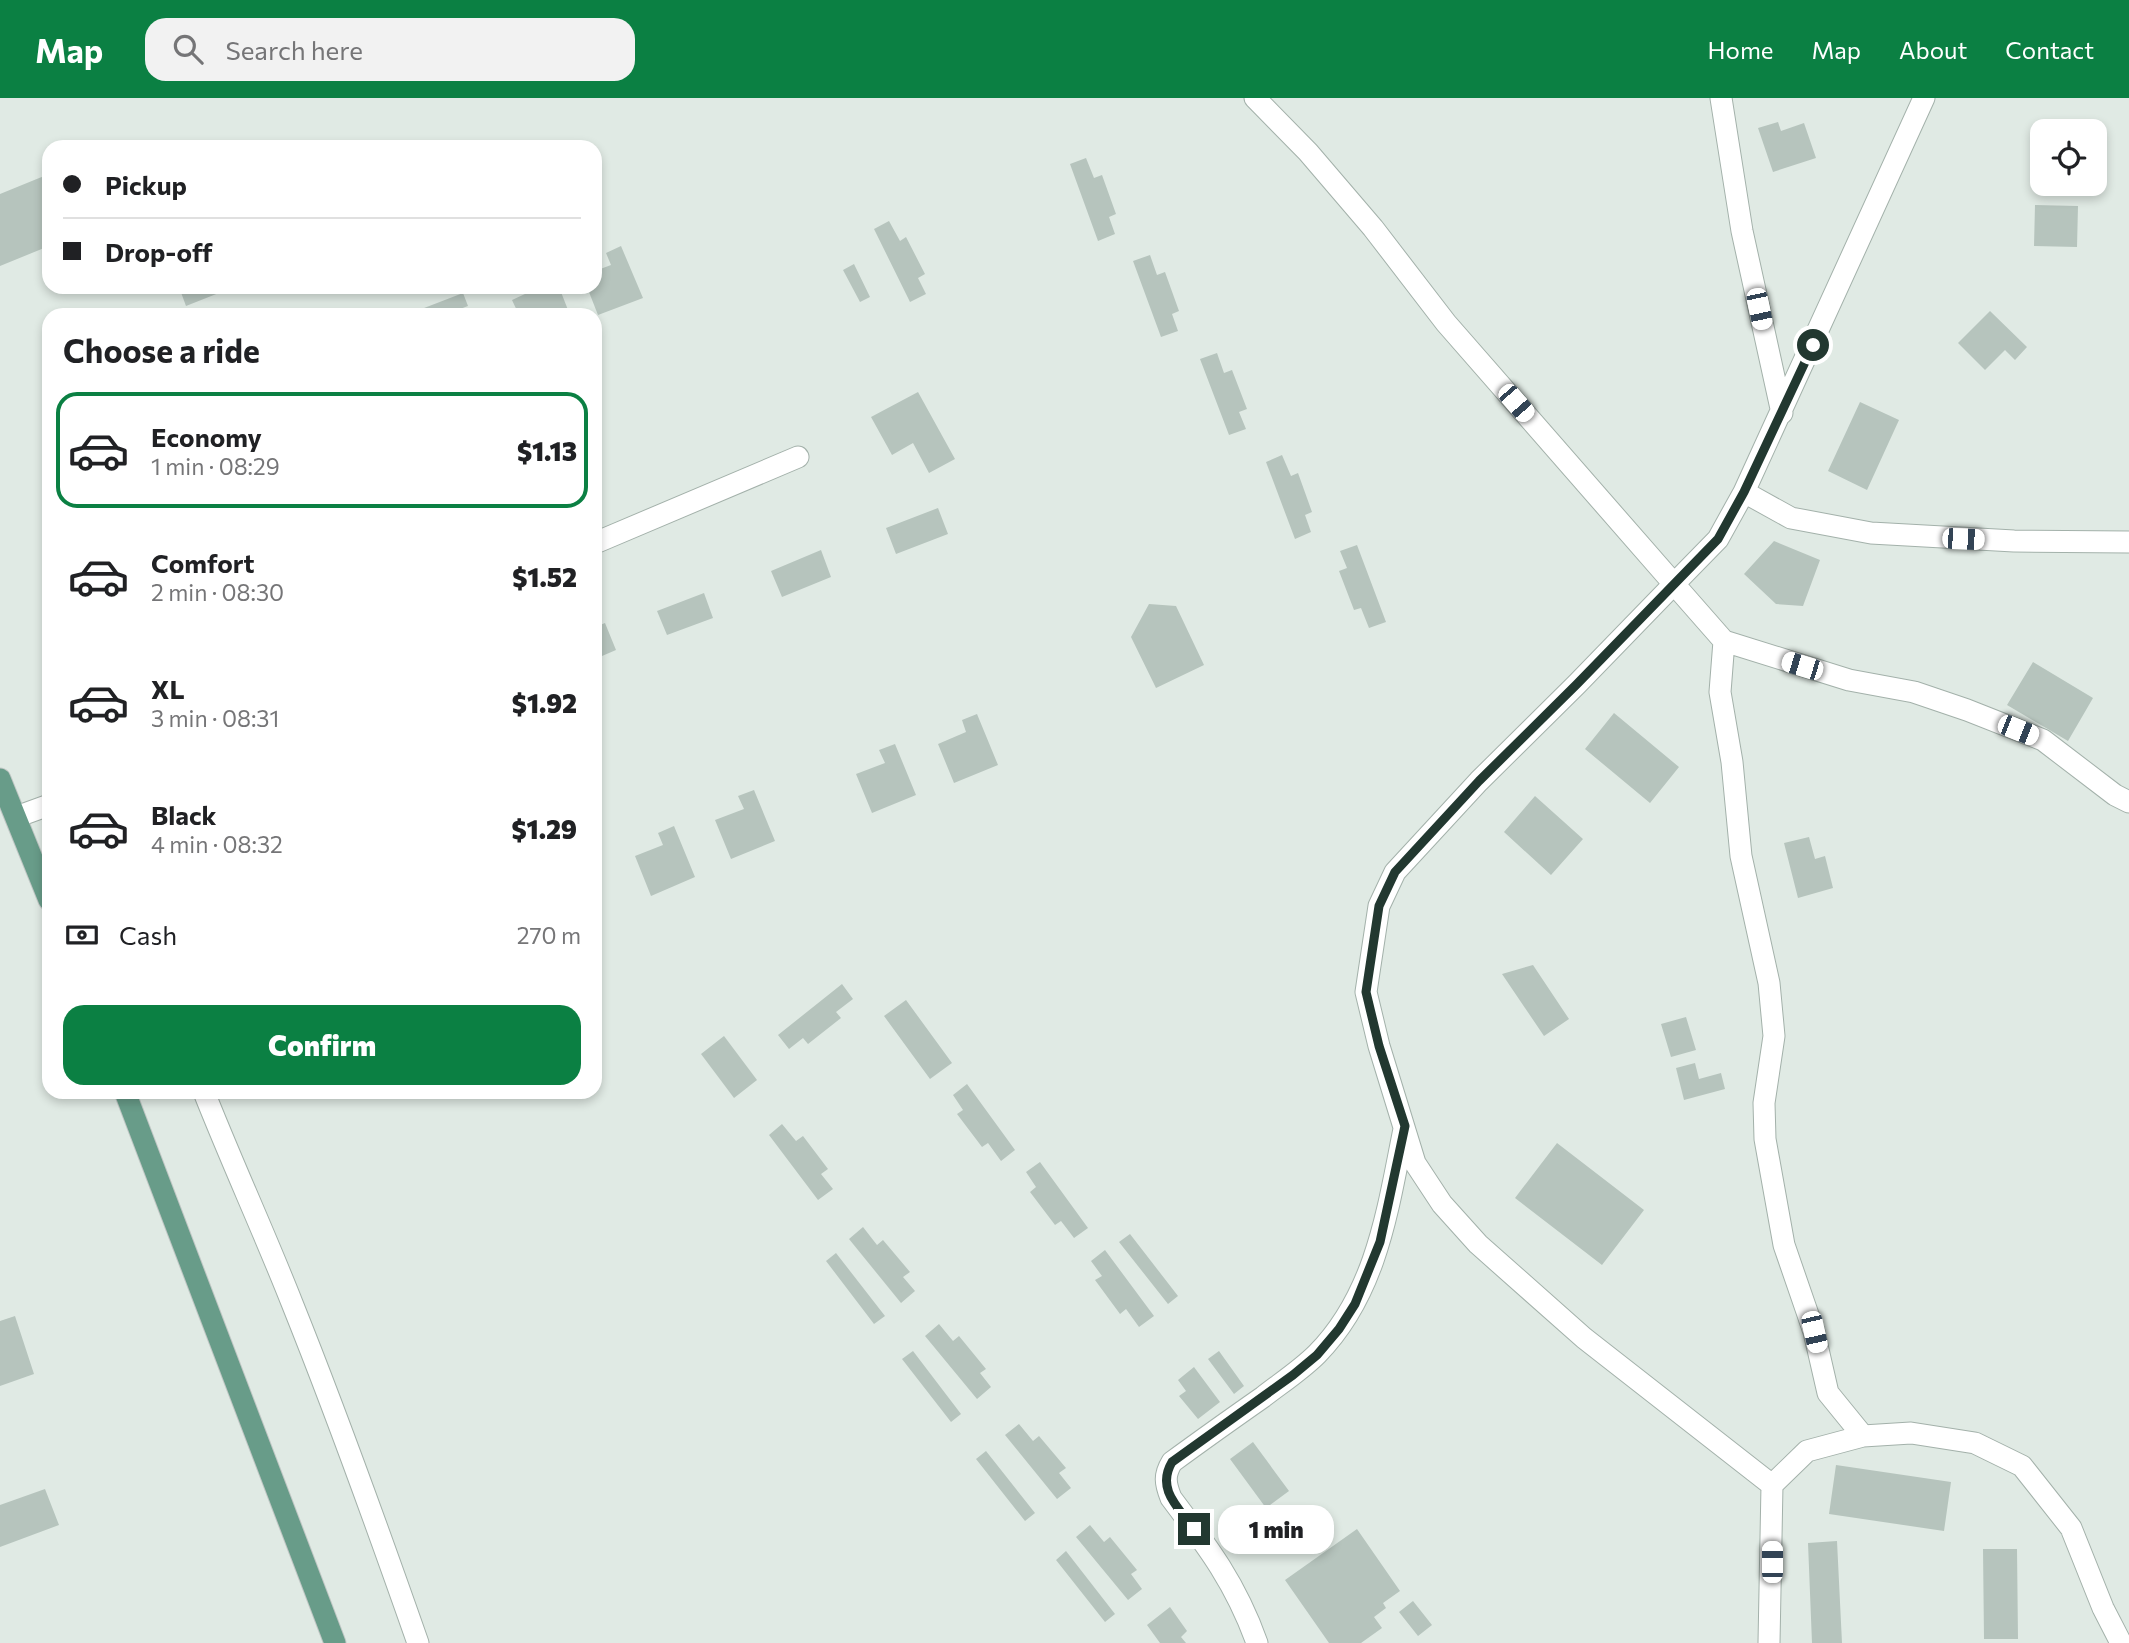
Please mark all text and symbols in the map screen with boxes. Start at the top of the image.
search box [145,18,635,81]
text: Map [35,29,103,70]
icon: search [169,30,207,68]
text: Search here [225,34,363,65]
text: Home [1708,35,1774,64]
text: Map [1812,35,1861,64]
text: About [1899,35,1967,64]
text: Contact [2005,35,2094,64]
map controls [2030,119,2107,196]
button: locate [2030,119,2107,196]
text: Pickup [105,169,187,200]
text: Drop-off [105,236,212,267]
car [1745,286,1774,332]
route start [1797,329,1829,361]
text: Choose a ride [63,330,260,370]
car [1495,380,1538,426]
icon: car [67,419,130,482]
text: Economy [151,421,262,452]
text: $1.13 [517,435,577,466]
text: 1 min · 08:29 [151,452,280,480]
car [1942,528,1985,550]
icon: car [67,545,130,608]
text: Comfort [151,547,254,578]
text: $1.52 [512,561,577,592]
text: 2 min · 08:30 [151,578,284,606]
car [1779,650,1826,682]
icon: car [67,671,130,734]
text: XL [151,673,185,704]
text: $1.92 [512,687,577,718]
text: 3 min · 08:31 [151,704,279,732]
car [1995,712,2042,748]
icon: car [67,797,130,860]
text: Black [151,799,217,830]
text: $1.29 [511,813,577,844]
text: 4 min · 08:32 [151,830,283,858]
icon: cash [63,916,101,954]
text: Cash [119,919,177,950]
text: 270 m [517,921,581,949]
button: Confirm [63,1005,581,1085]
car [1800,1309,1829,1355]
callout: 1 min [1218,1504,1334,1554]
route end [1178,1513,1210,1545]
text: 1 min [1248,1515,1304,1543]
car [1762,1541,1783,1583]

